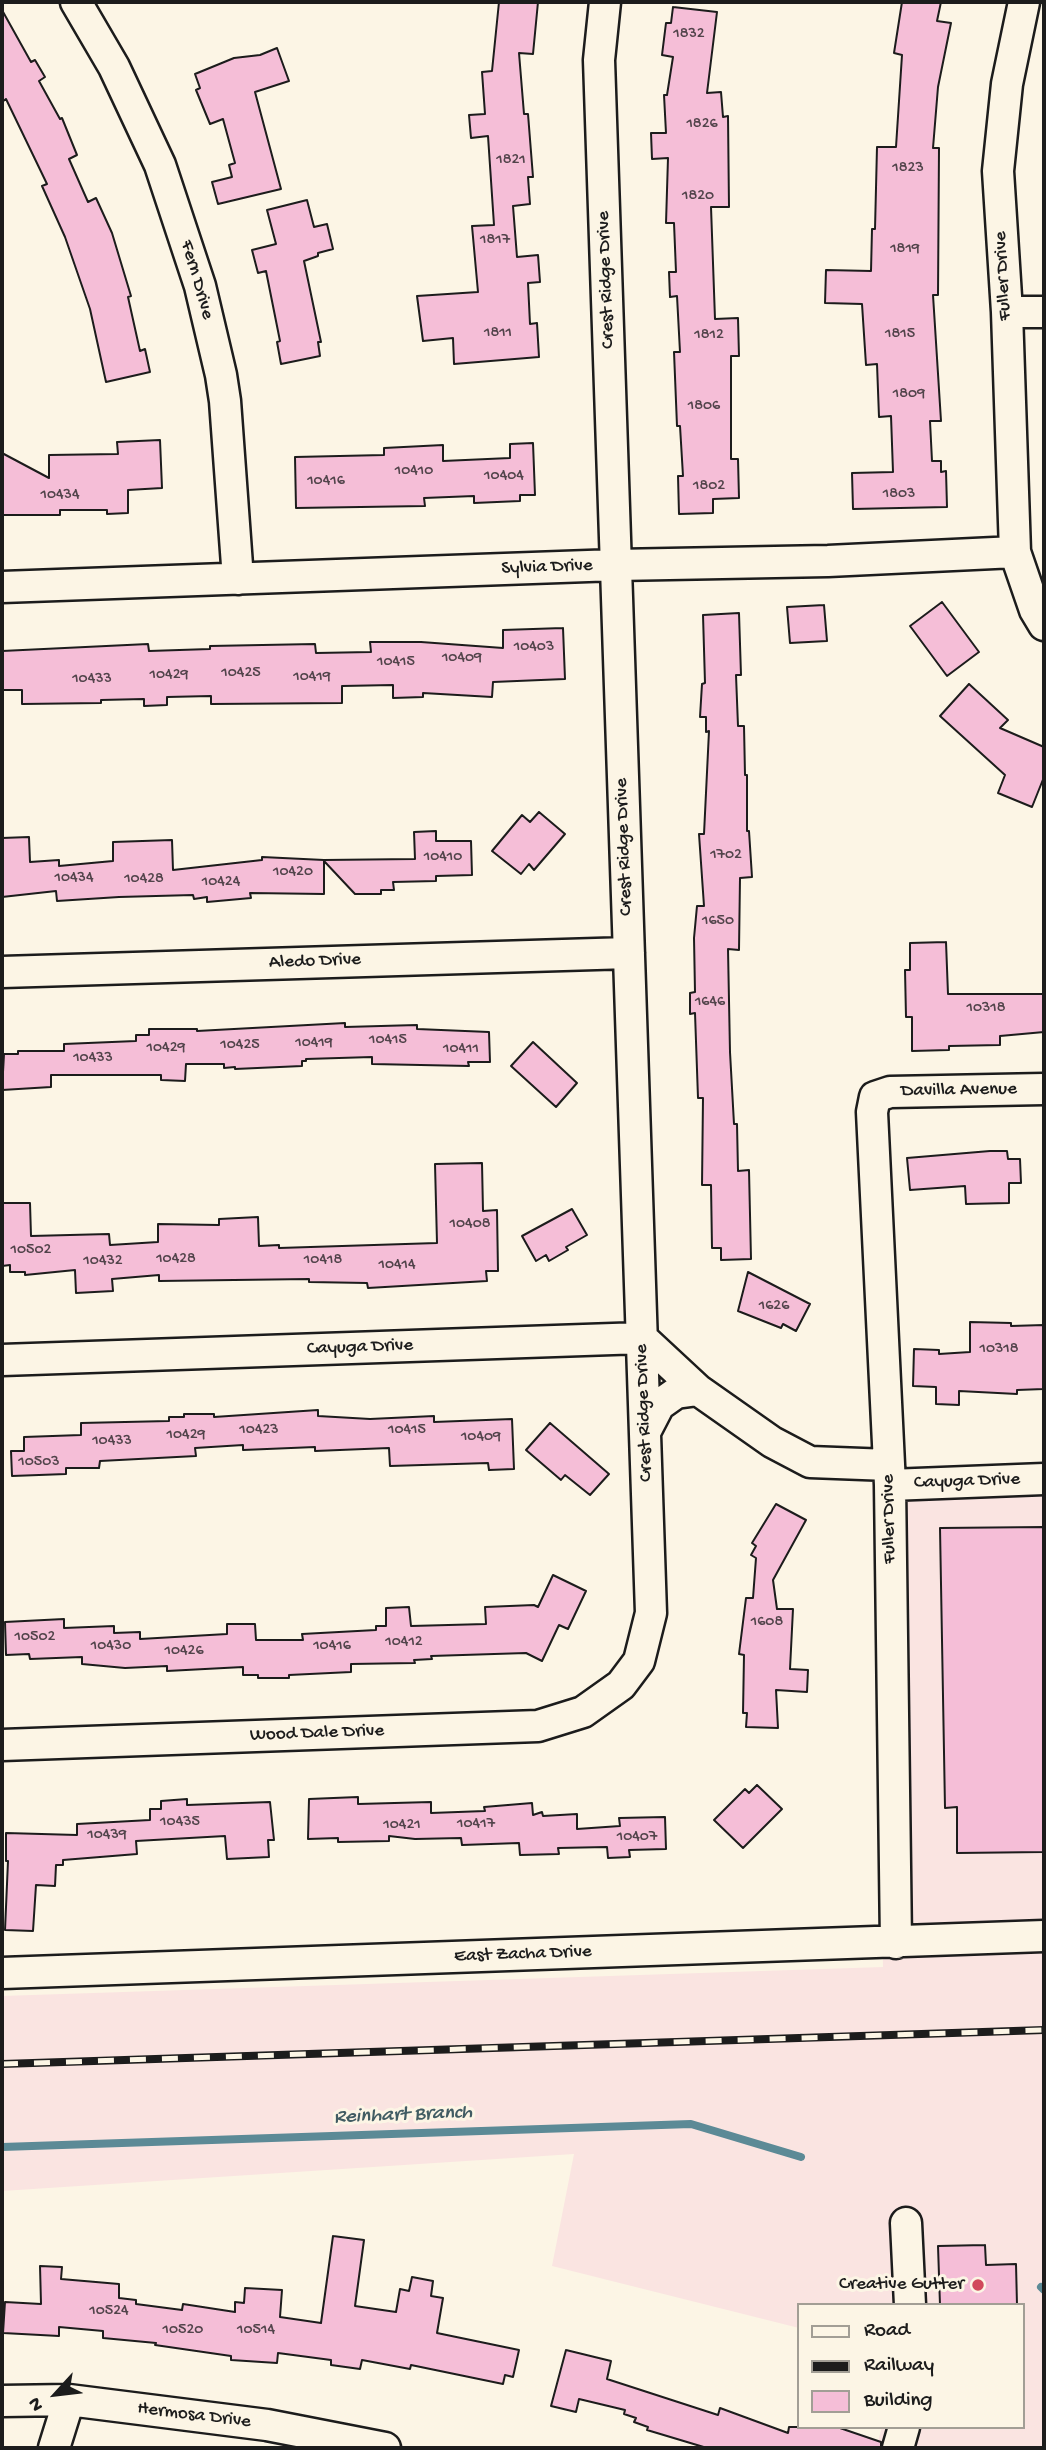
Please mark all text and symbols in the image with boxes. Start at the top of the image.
house number: 1832 [673,25,705,45]
house number: 1826 [686,115,718,135]
house number: 1821 [496,151,526,171]
house number: 1823 [892,159,924,179]
house number: 1820 [682,187,714,207]
street label: Crest Ridge Drive [593,211,621,349]
house number: 1817 [480,231,510,251]
street label: Fuller Drive [990,231,1018,321]
street label: Fern Drive [174,238,218,322]
house number: 1819 [890,240,920,260]
house number: 1811 [484,324,512,344]
house number: 1815 [885,325,915,345]
house number: 1812 [694,326,724,346]
house number: 1809 [893,385,925,405]
house number: 1806 [688,397,720,417]
house number: 10410 [395,462,433,482]
house number: 10404 [484,467,524,487]
house number: 10416 [307,472,345,492]
house number: 1802 [693,477,725,497]
house number: 1803 [883,485,915,505]
house number: 10434 [41,486,79,506]
street label: Sylvia Drive [501,555,593,581]
house number: 10403 [514,638,554,658]
house number: 10409 [442,649,482,669]
house number: 10415 [377,653,415,673]
house number: 10425 [221,664,261,684]
house number: 10429 [150,666,188,686]
house number: 10419 [293,668,331,688]
house number: 10433 [72,670,112,690]
street label: Crest Ridge Drive [611,778,639,916]
house number: 1702 [710,846,742,866]
house number: 10410 [424,848,462,868]
house number: 10420 [273,863,313,883]
house number: 10434 [55,869,93,889]
house number: 10428 [124,870,164,890]
house number: 10424 [202,873,240,893]
house number: 1650 [702,912,734,932]
street label: Aledo Drive [269,949,361,975]
house number: 1646 [695,993,725,1013]
house number: 10318 [966,999,1006,1019]
house number: 10415 [369,1031,407,1051]
house number: 10419 [295,1034,333,1054]
house number: 10425 [220,1036,260,1056]
house number: 10429 [147,1039,185,1059]
house number: 10411 [443,1040,479,1060]
house number: 10433 [73,1049,113,1069]
street label: Davilla Avenue [901,1079,1017,1103]
house number: 10408 [450,1215,490,1235]
house number: 10502 [11,1241,51,1261]
house number: 10428 [156,1250,196,1270]
house number: 10418 [304,1251,342,1271]
house number: 10432 [83,1252,123,1272]
house number: 10414 [378,1256,416,1276]
house number: 1626 [759,1297,789,1317]
street label: Cayuga Drive [306,1335,414,1361]
house number: 10318 [979,1340,1019,1360]
street label: Crest Ridge Drive [631,1344,659,1482]
house number: 10423 [239,1421,279,1441]
house number: 10415 [388,1421,426,1441]
house number: 10429 [167,1426,205,1446]
house number: 10409 [461,1428,501,1448]
house number: 10433 [92,1432,132,1452]
house number: 10503 [18,1453,60,1473]
street label: Cayuga Drive [913,1469,1021,1495]
street label: Fuller Drive [878,1474,902,1564]
house number: 1608 [751,1613,783,1633]
house number: 10502 [15,1628,55,1648]
house number: 10412 [385,1633,423,1653]
house number: 10430 [91,1637,131,1657]
house number: 10416 [313,1637,351,1657]
house number: 10426 [164,1642,204,1662]
street label: Wood Dale Drive [249,1720,385,1748]
house number: 10435 [160,1813,200,1833]
house number: 10417 [457,1815,495,1835]
house number: 10421 [383,1816,421,1836]
house number: 10439 [87,1826,127,1846]
house number: 10407 [617,1828,657,1848]
street label: East Zacha Drive [454,1941,592,1969]
water label: Reinhart Branch [333,2101,473,2131]
place label: Creative Gutter [839,2274,964,2296]
marker: Creative Gutter [970,2277,986,2293]
house number: 10524 [89,2302,129,2322]
legend [797,2303,1025,2429]
text: Road [864,2319,910,2344]
house number: 10520 [163,2321,203,2341]
house number: 10514 [237,2321,275,2341]
text: Railway [864,2354,934,2379]
north arrow [21,2359,91,2429]
text: Building [864,2389,933,2414]
text: N [24,2393,50,2415]
street label: Hermosa Drive [136,2398,252,2434]

